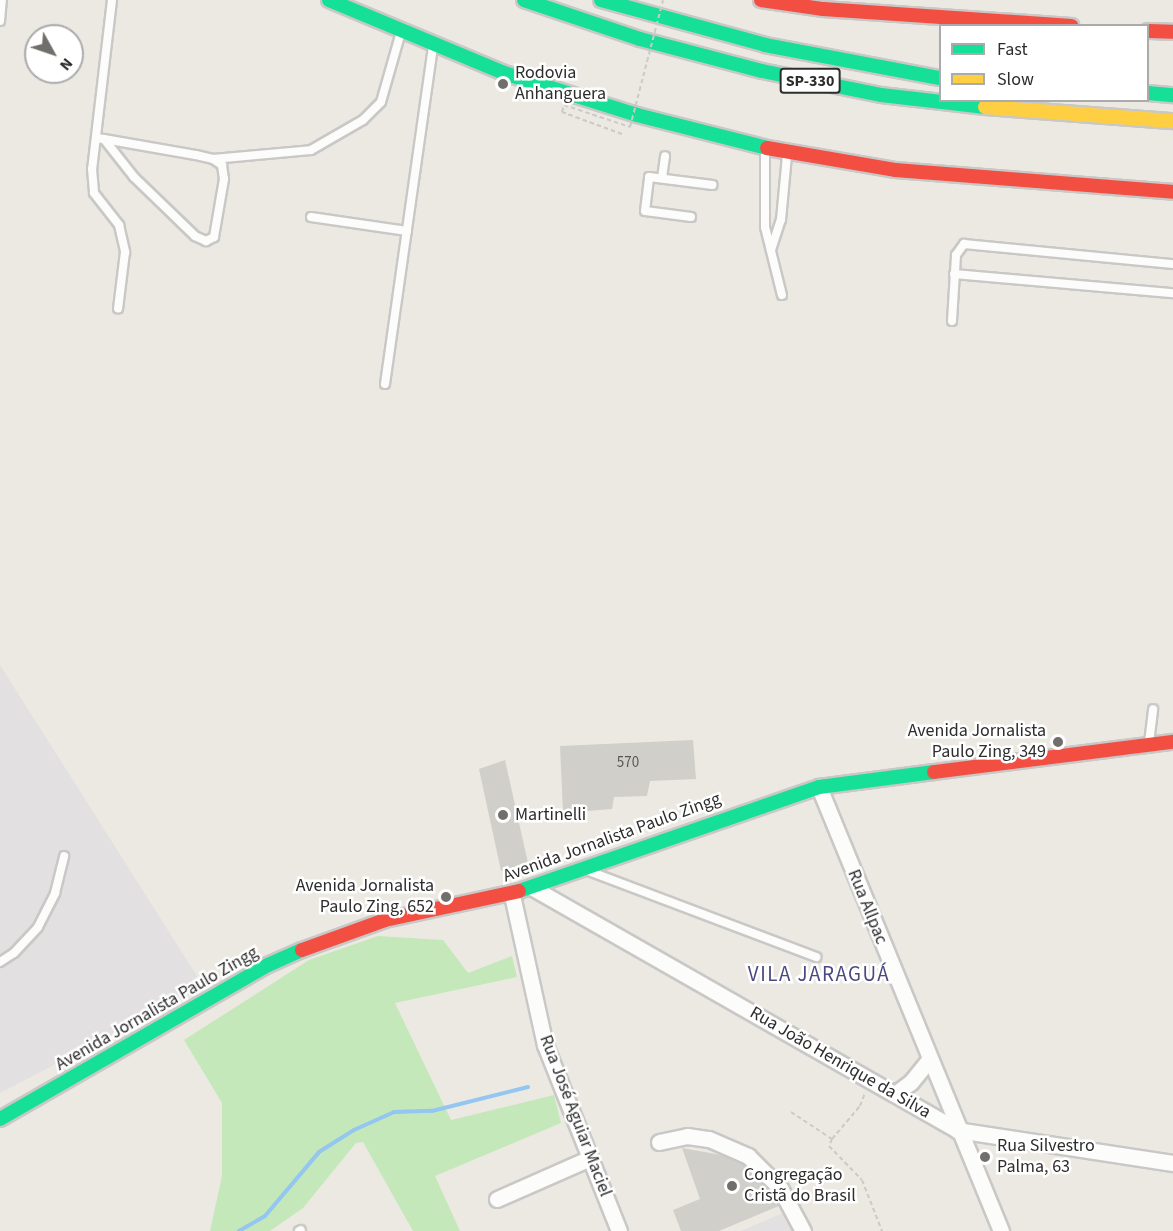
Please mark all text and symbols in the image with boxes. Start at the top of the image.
north arrow [24,24,84,84]
legend [939,24,1149,102]
text: Fast [997,37,1028,62]
text: N [54,53,78,75]
place label: Rodovia Anhanguera [515,63,606,106]
text: Slow [997,67,1034,92]
road number: SP-330 [778,68,842,94]
marker: Rodovia Anhanguera [496,77,510,91]
place label: Avenida Jornalista Paulo Zing, 349 [908,721,1046,764]
marker: Avenida Jornalista Paulo Zing, 349 [1051,735,1065,749]
house number: 570 [617,754,639,772]
street label: Avenida Jornalista Paulo Zingg [500,788,724,888]
place label: Martinelli [515,804,586,826]
marker: Martinelli [496,808,510,822]
street label: Rua Allpac [842,866,892,948]
place label: Avenida Jornalista Paulo Zing, 652 [296,876,434,918]
marker: Avenida Jornalista Paulo Zing, 652 [439,890,453,904]
street label: Avenida Jornalista Paulo Zingg [52,942,262,1076]
district label: VILA JARAGUÁ [748,961,890,987]
street label: Rua João Henrique da Silva [746,1002,934,1124]
street label: Rua José Aguiar Maciel [534,1032,616,1200]
place label: Rua Silvestro Palma, 63 [997,1136,1095,1178]
marker: Rua Silvestro Palma, 63 [978,1150,992,1164]
place label: Congregação Cristã do Brasil [744,1165,856,1208]
marker: Congregação Cristã do Brasil [725,1179,739,1193]

